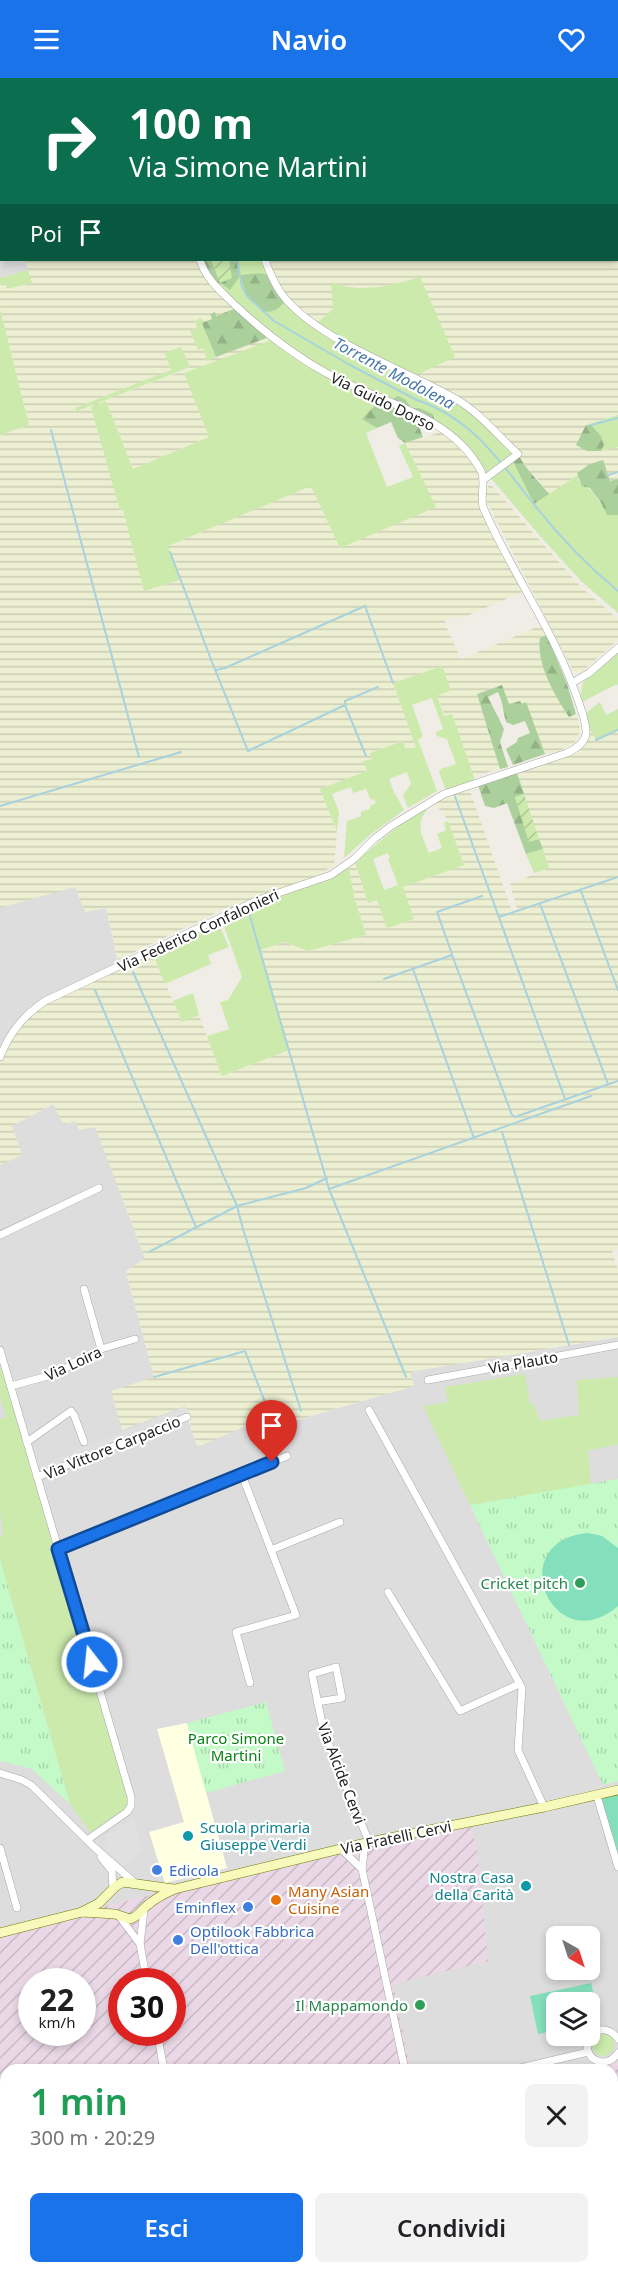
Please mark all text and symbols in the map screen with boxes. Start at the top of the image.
text: Navio [271,21,347,58]
icon: menu [30,23,63,56]
icon: heart [555,23,588,56]
text: 100 m [129,94,253,151]
icon: right [30,102,108,180]
text: Via Simone Martini [129,148,368,185]
icon: arrive [74,216,107,249]
text: Poi [30,218,62,248]
water label: Torrente Modolena [330,332,458,414]
street label: Via Guido Dorso [327,367,439,435]
street label: Via Federico Confalonieri [114,884,282,976]
street label: Via Loira [41,1341,105,1385]
street label: Via Plauto [487,1346,559,1378]
pin [246,1400,297,1462]
icon: arrive [255,1409,288,1442]
street label: Via Vittore Carpaccio [41,1411,183,1483]
place label: Cricket pitch [480,1573,568,1593]
marker: Cricket pitch [573,1576,587,1590]
position arrow [60,1630,124,1694]
street label: Via Alcide Cervi [314,1720,370,1826]
park label: Parco Simone Martini [188,1728,284,1765]
street label: Via Fratelli Cervi [339,1816,453,1858]
place label: Scuola primaria Giuseppe Verdi [200,1817,310,1854]
marker: Scuola primaria Giuseppe Verdi [181,1829,195,1843]
place label: Edicola [169,1860,219,1880]
marker: Edicola [150,1863,164,1877]
place label: Nostra Casa della Carità [429,1867,514,1904]
marker: Nostra Casa della Carità [519,1879,533,1893]
place label: Many Asian Cuisine [288,1881,369,1918]
marker: Many Asian Cuisine [269,1893,283,1907]
place label: Eminflex [175,1897,236,1917]
marker: Eminflex [241,1900,255,1914]
place label: Optilook Fabbrica Dell'ottica [190,1921,315,1958]
north arrow [546,1926,600,1980]
map controls [546,1926,600,2046]
marker: Optilook Fabbrica Dell'ottica [171,1933,185,1947]
speed limit sign: 30 [108,1968,186,2046]
text: 22 [40,1979,74,2020]
button: layers [546,1992,600,2046]
place label: Il Mappamondo [296,1995,408,2015]
marker: Il Mappamondo [413,1998,427,2012]
text: km/h [39,2012,75,2032]
text: 1 min [30,2077,128,2126]
button: close [525,2084,588,2147]
text: 300 m · 20:29 [30,2124,155,2151]
button: Esci [30,2193,303,2262]
button: Condividi [315,2193,588,2262]

